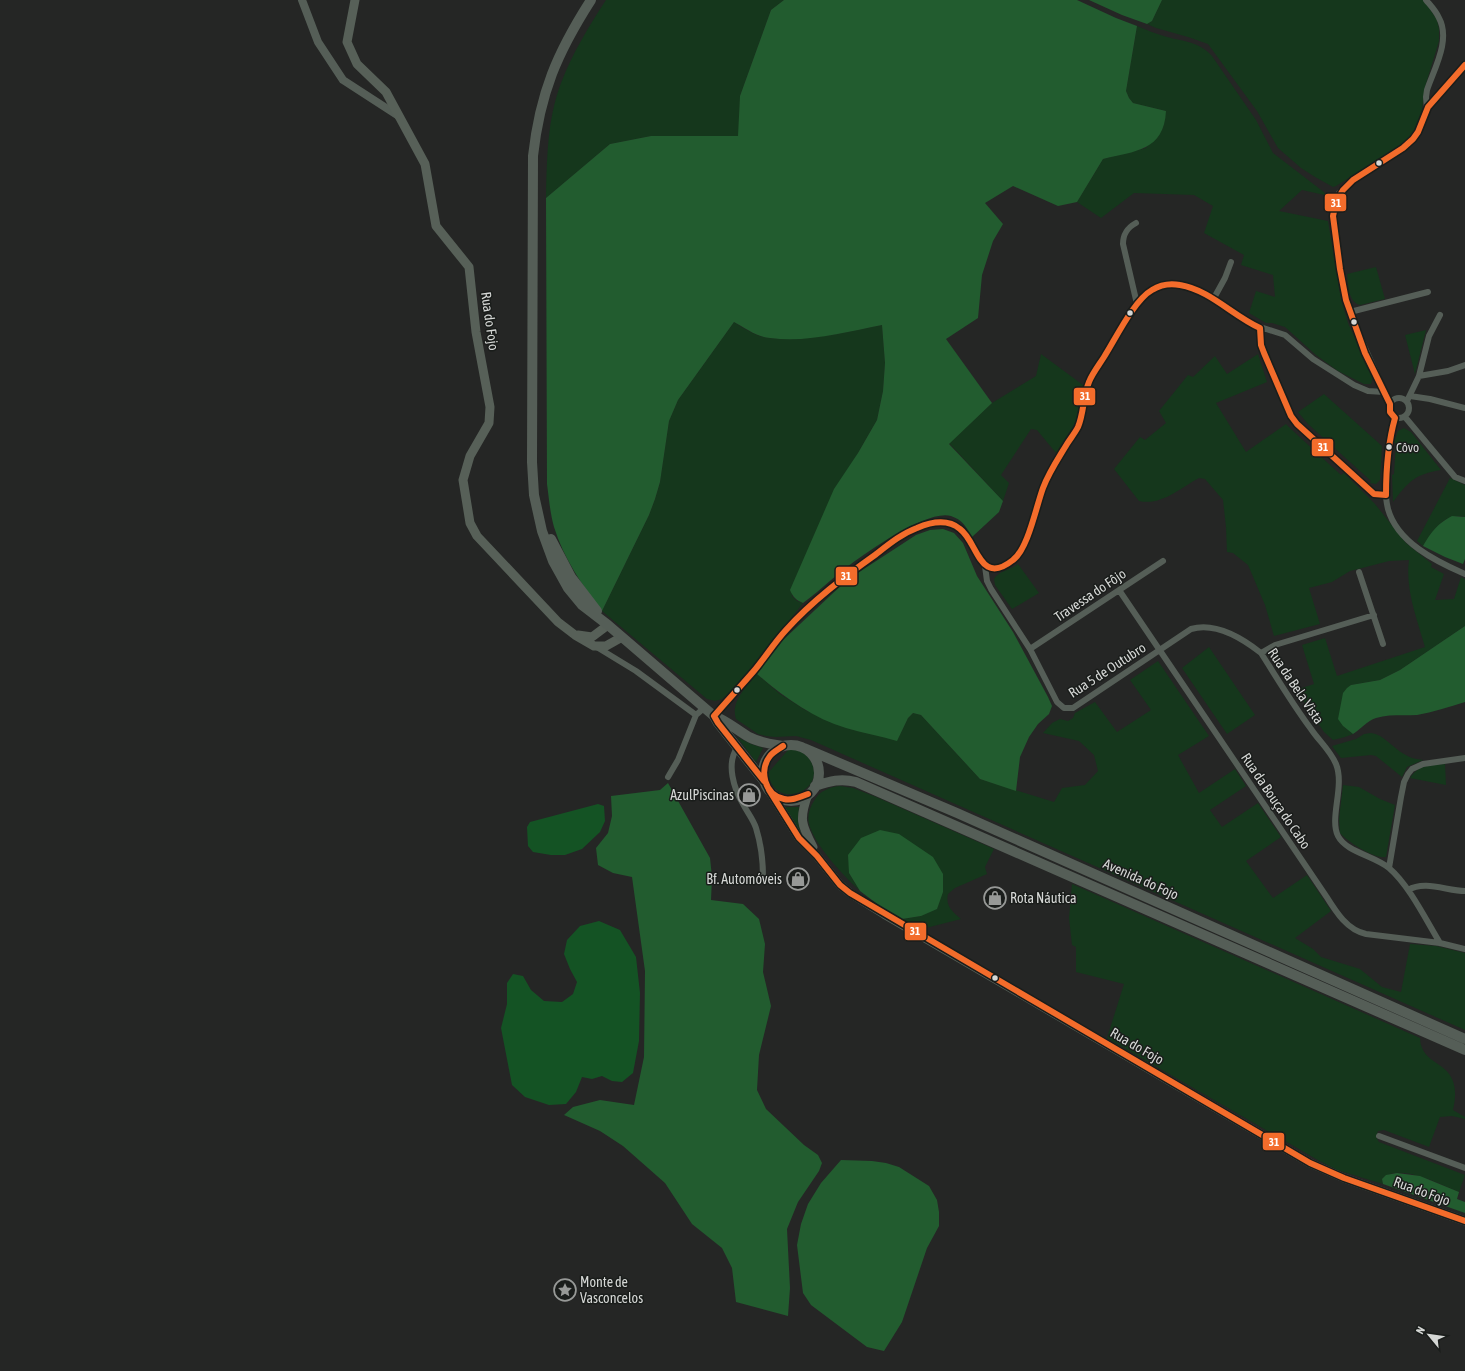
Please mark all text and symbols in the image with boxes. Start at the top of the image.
unlabelled marker [1374,158,1384,168]
line badge: 31 [1324,193,1347,212]
text: 31 [1331,197,1341,209]
street label: Rua do Fojo [478,291,502,351]
unlabelled marker [1125,308,1135,318]
unlabelled marker [1349,317,1359,327]
line badge: 31 [1073,387,1096,406]
text: 31 [1080,390,1090,402]
line badge: 31 [1311,438,1334,457]
place label: Côvo [1396,440,1419,455]
text: 31 [1318,441,1328,453]
marker: Côvo [1384,442,1394,452]
street label: Travessa do Fôjo [1051,565,1129,625]
line badge: 31 [835,566,858,586]
text: 31 [841,570,851,582]
street label: Rua 5 de Outubro [1065,639,1149,701]
street label: Rua da Bela Vista [1265,645,1327,727]
unlabelled marker [732,685,742,695]
street label: Rua da Bouça do Cabo [1238,750,1314,852]
shop icon: AzulPiscinas [736,782,762,808]
place label: AzulPiscinas [670,787,734,803]
street label: Avenida do Fojo [1101,855,1181,903]
shop icon: Bf. Automóveis [785,866,811,892]
place label: Bf. Automóveis [706,871,782,887]
shop icon: Rota Náutica [982,885,1008,911]
place label: Rota Náutica [1010,890,1077,906]
line badge: 31 [904,922,927,941]
text: 31 [910,925,920,937]
unlabelled marker [990,973,1000,983]
street label: Rua do Fojo [1107,1024,1167,1068]
line badge: 31 [1262,1132,1285,1151]
text: 31 [1269,1136,1279,1148]
street label: Rua do Fojo [1392,1173,1452,1209]
place label: Monte de Vasconcelos [580,1274,643,1306]
place icon: Monte de Vasconcelos [552,1277,578,1303]
north arrow [1409,1315,1449,1355]
text: N [1413,1324,1427,1336]

